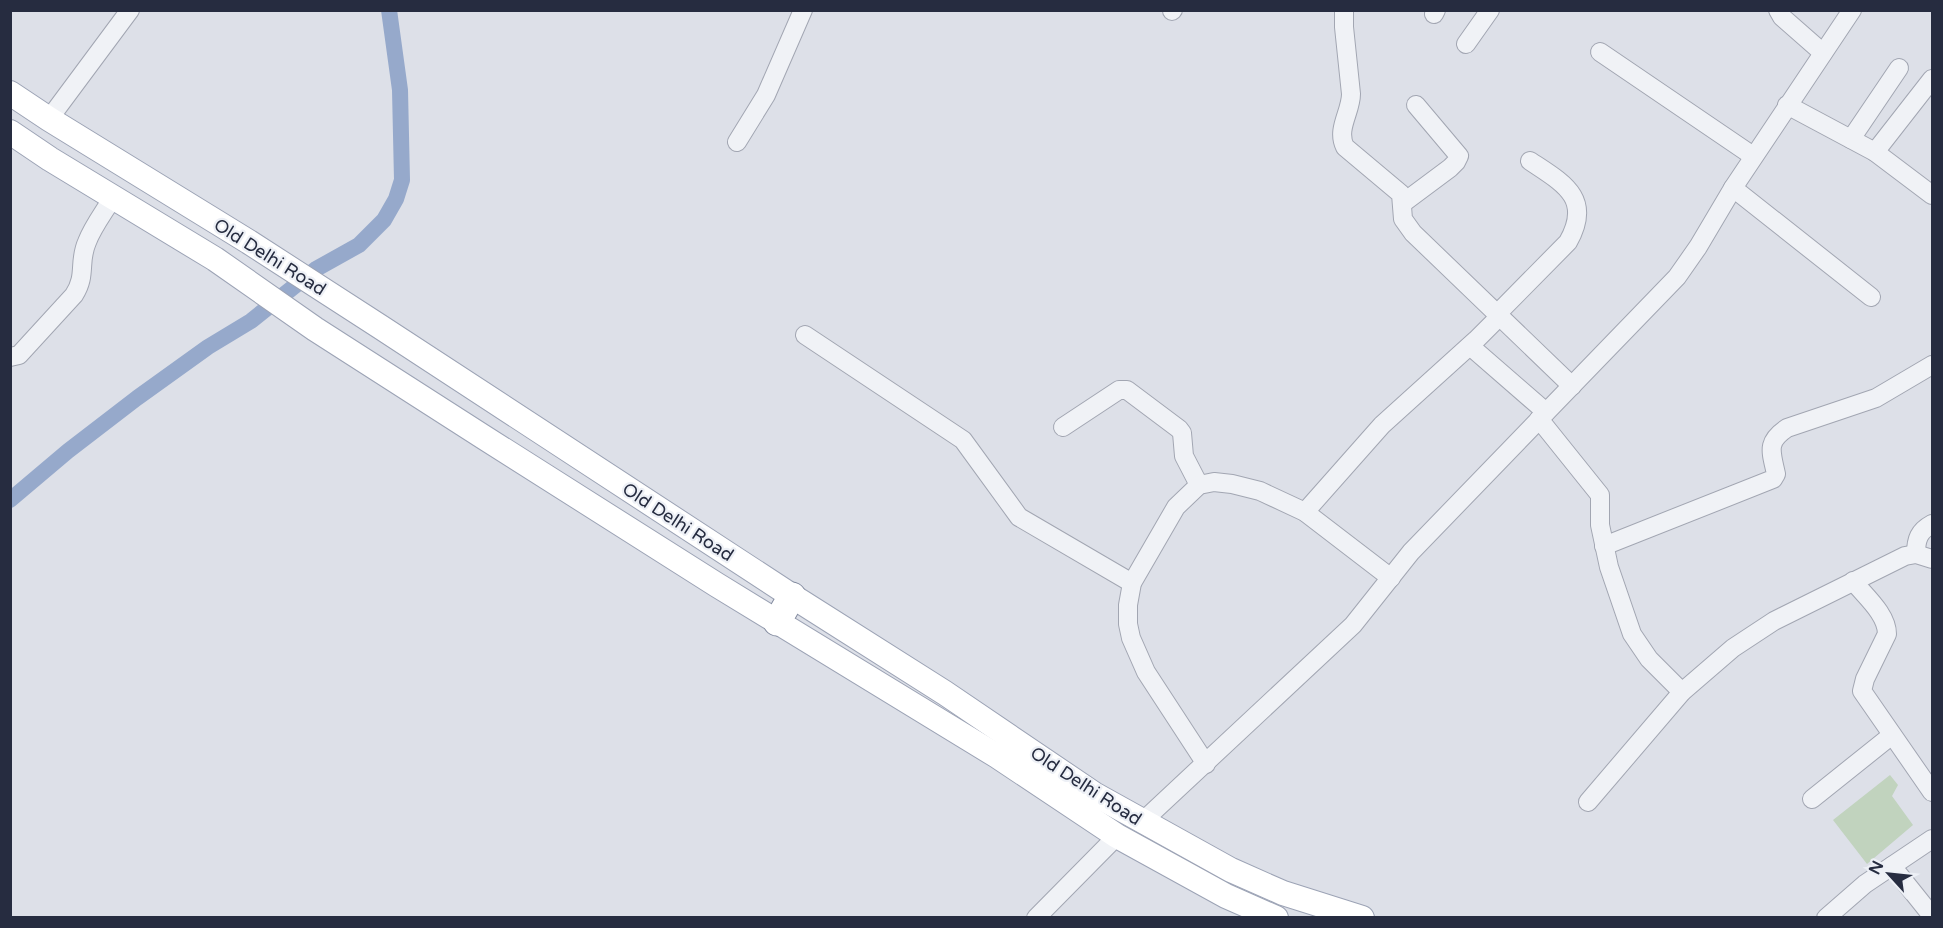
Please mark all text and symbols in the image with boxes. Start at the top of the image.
street label: Old Delhi Road [210,214,330,300]
street label: Old Delhi Road [618,478,738,566]
street label: Old Delhi Road [1026,742,1146,830]
north arrow [1859,844,1919,904]
text: N [1865,857,1888,878]

